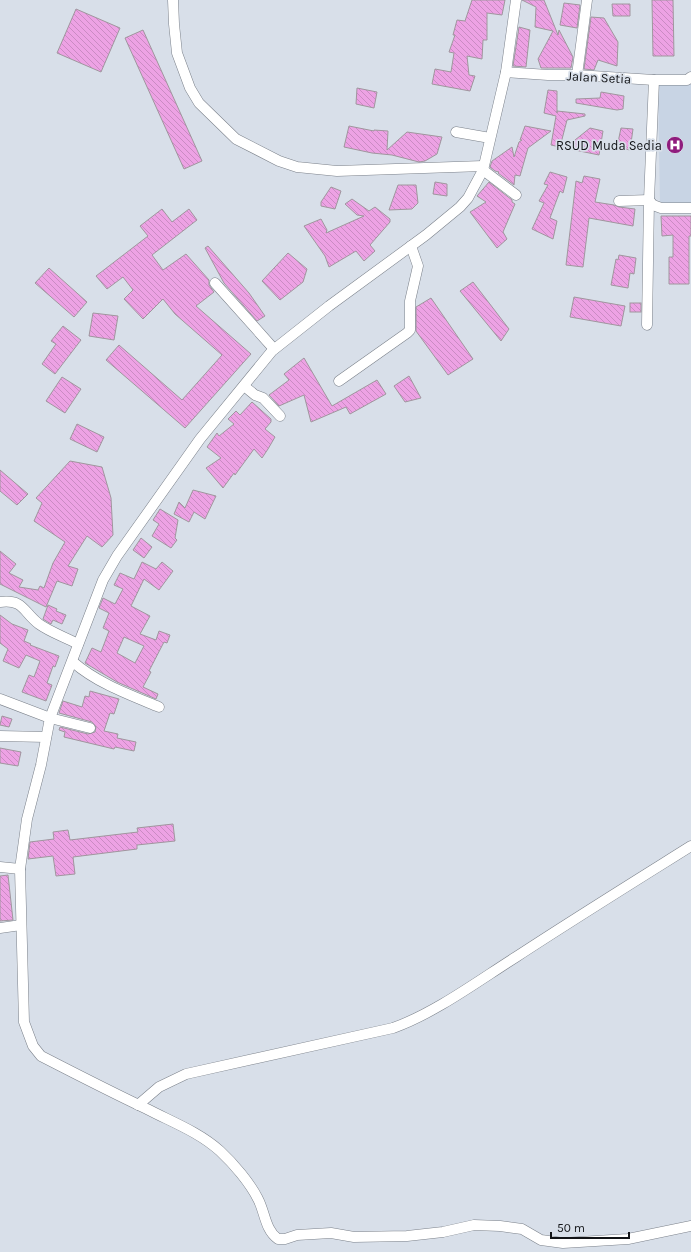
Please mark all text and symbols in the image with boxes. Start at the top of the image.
street label: Jalan Setia [566,68,632,87]
hospital icon: RSUD Muda Sedia [665,135,685,155]
place label: RSUD Muda Sedia [556,138,662,153]
scale bar [551,1214,629,1240]
text: 50 m [557,1221,585,1235]

